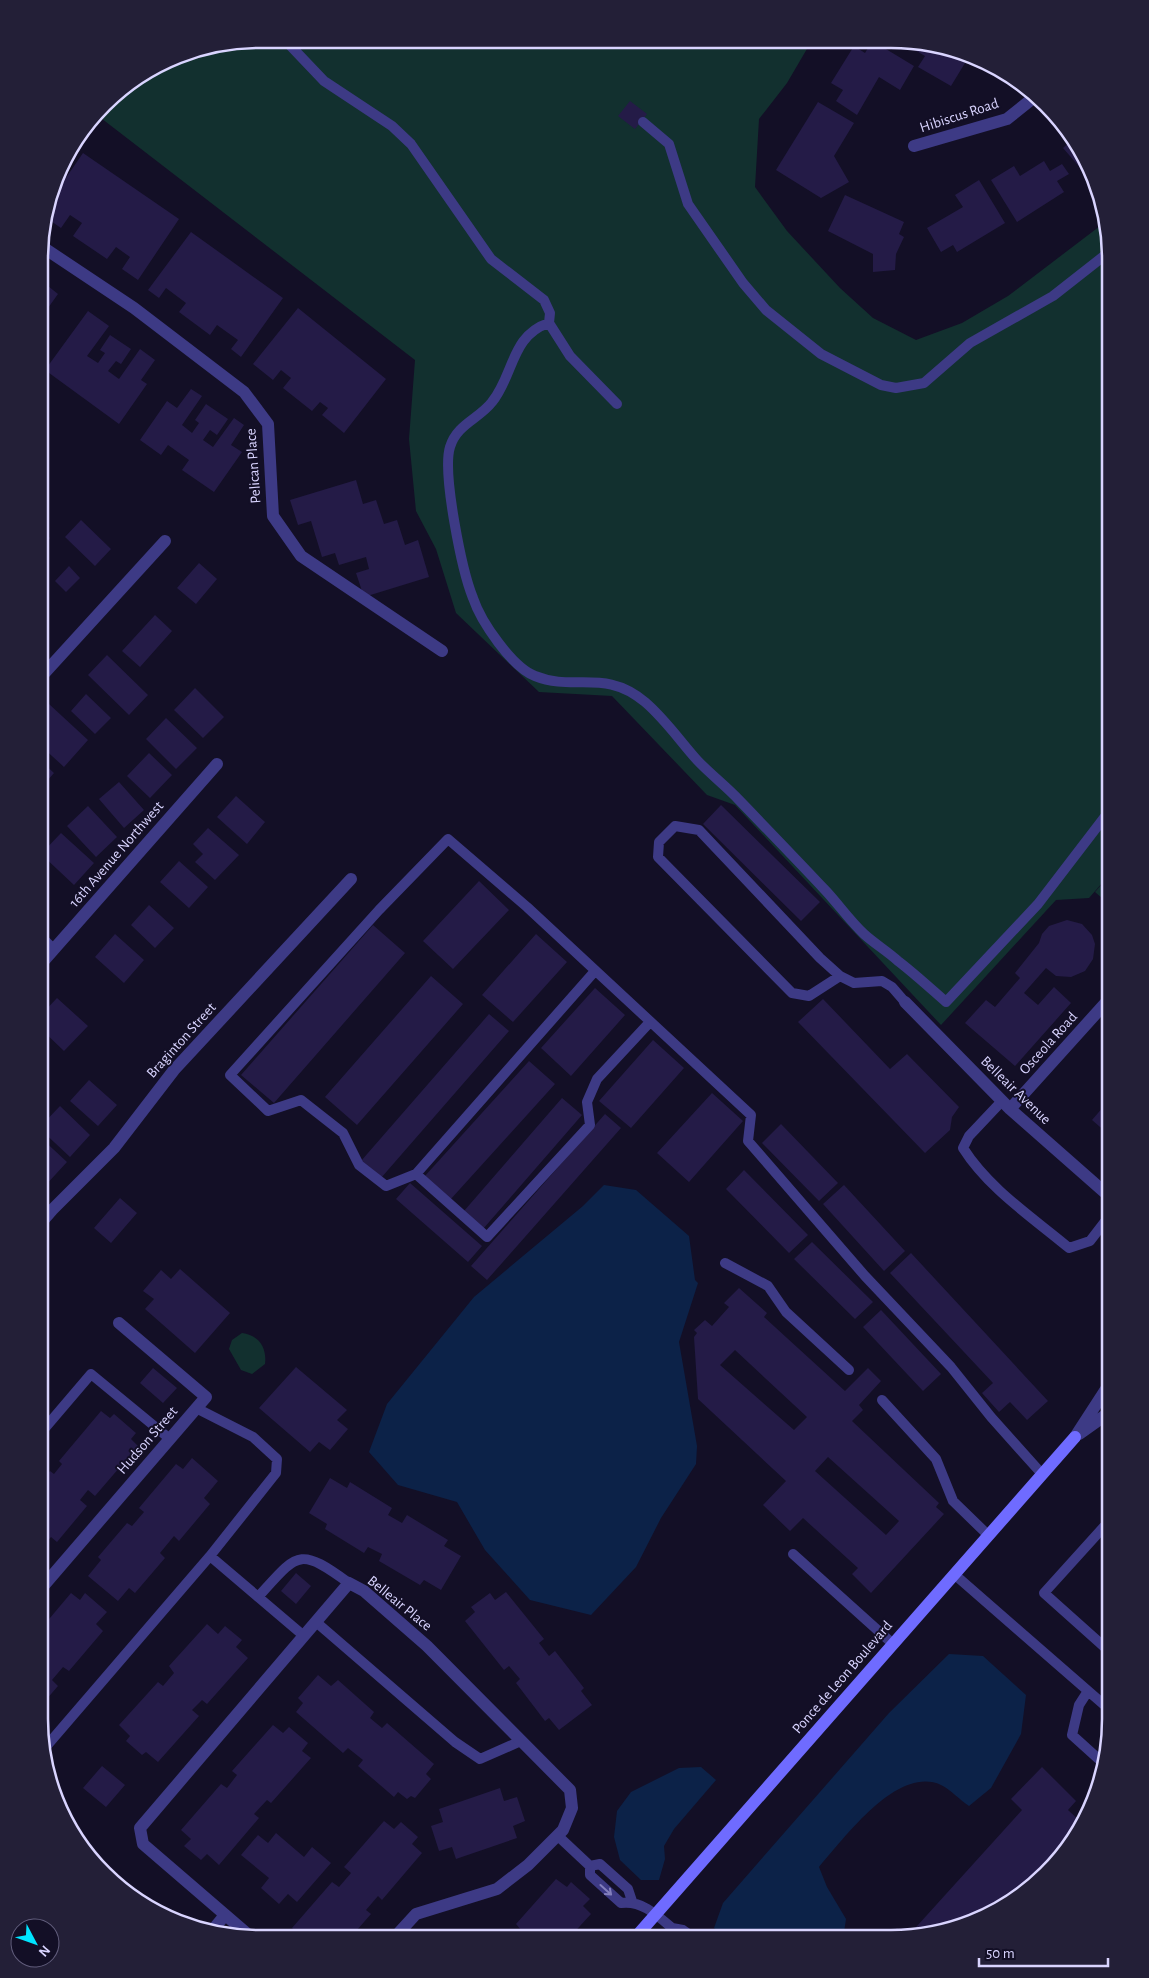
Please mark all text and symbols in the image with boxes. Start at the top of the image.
street label: Hibiscus Road [918,96,1001,135]
street label: Pelican Place [243,428,264,504]
street label: 16th Avenue Northwest [66,798,166,910]
street label: Braginton Street [144,1000,219,1081]
street label: Osceola Road [1017,1009,1080,1077]
street label: Belleair Avenue [978,1053,1054,1127]
street label: Hudson Street [114,1404,181,1477]
street label: Belleair Place [365,1573,435,1634]
street label: Ponce de Leon Boulevard [790,1618,895,1737]
one-way arrow [600,1884,613,1896]
north arrow [10,1918,60,1968]
scale bar [979,1936,1108,1968]
text: N [36,1943,53,1959]
text: 50 m [986,1946,1015,1961]

